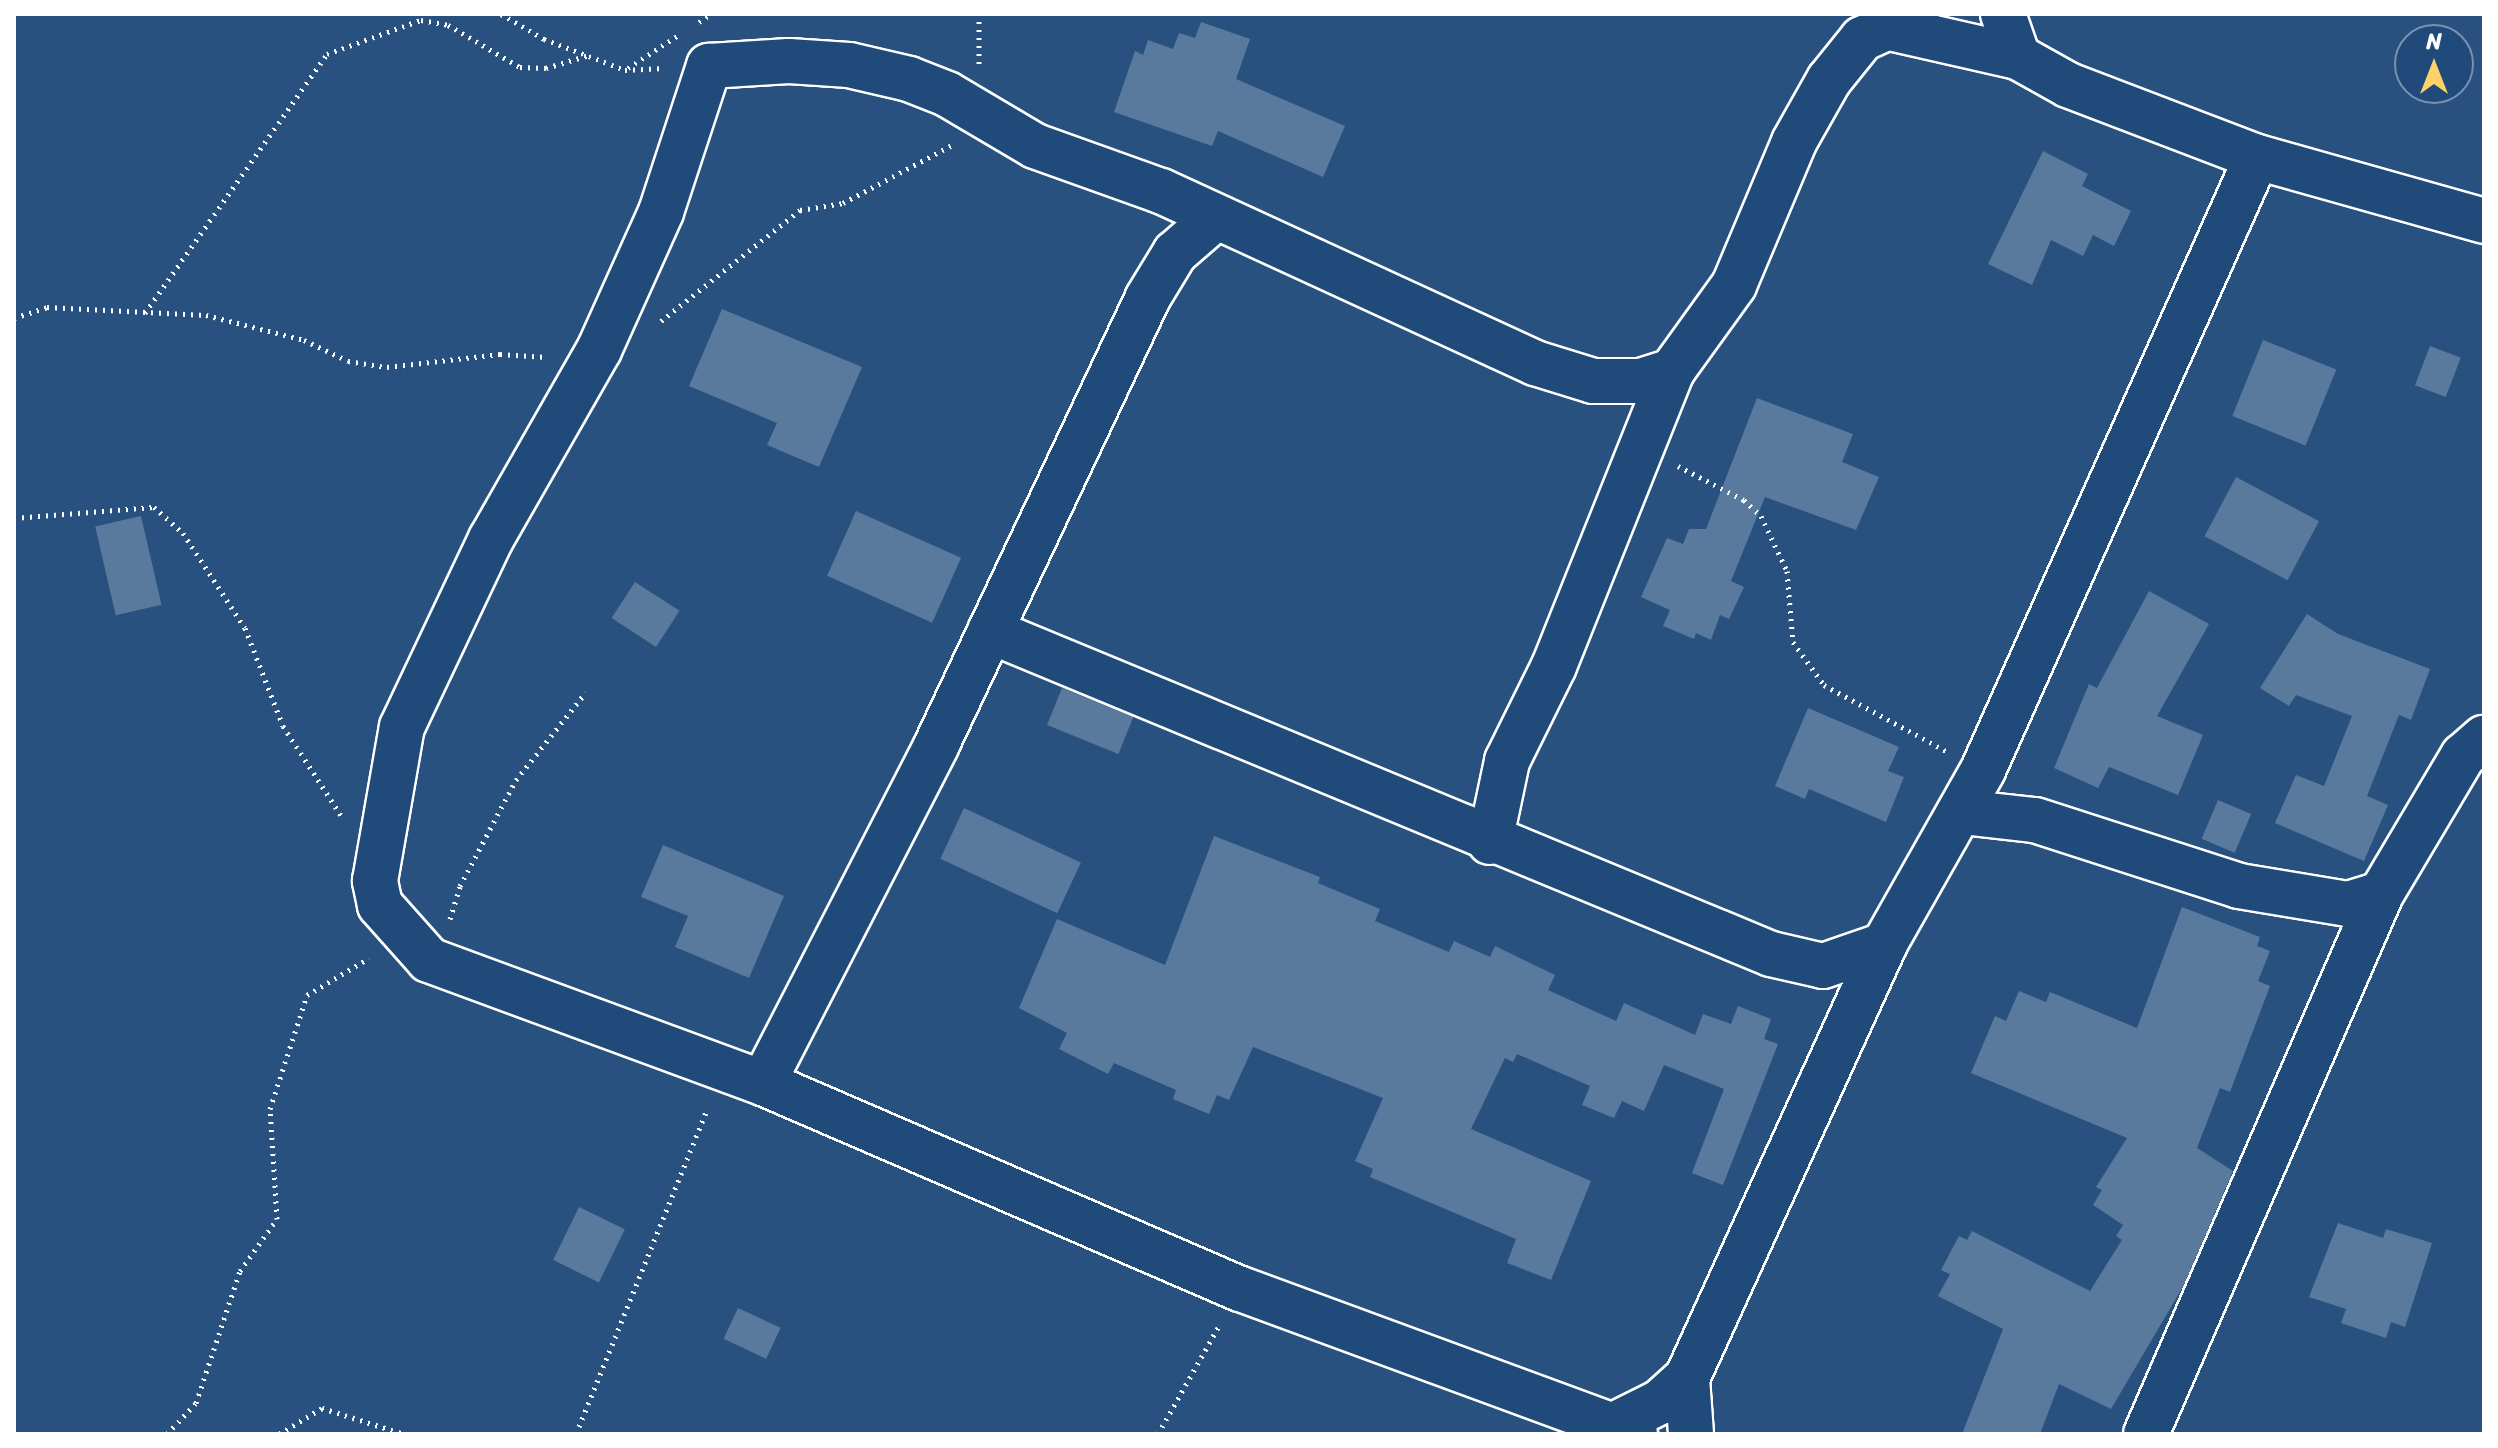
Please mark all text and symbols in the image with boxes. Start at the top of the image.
text: N [2426,22,2442,61]
north arrow [2394,24,2474,104]

